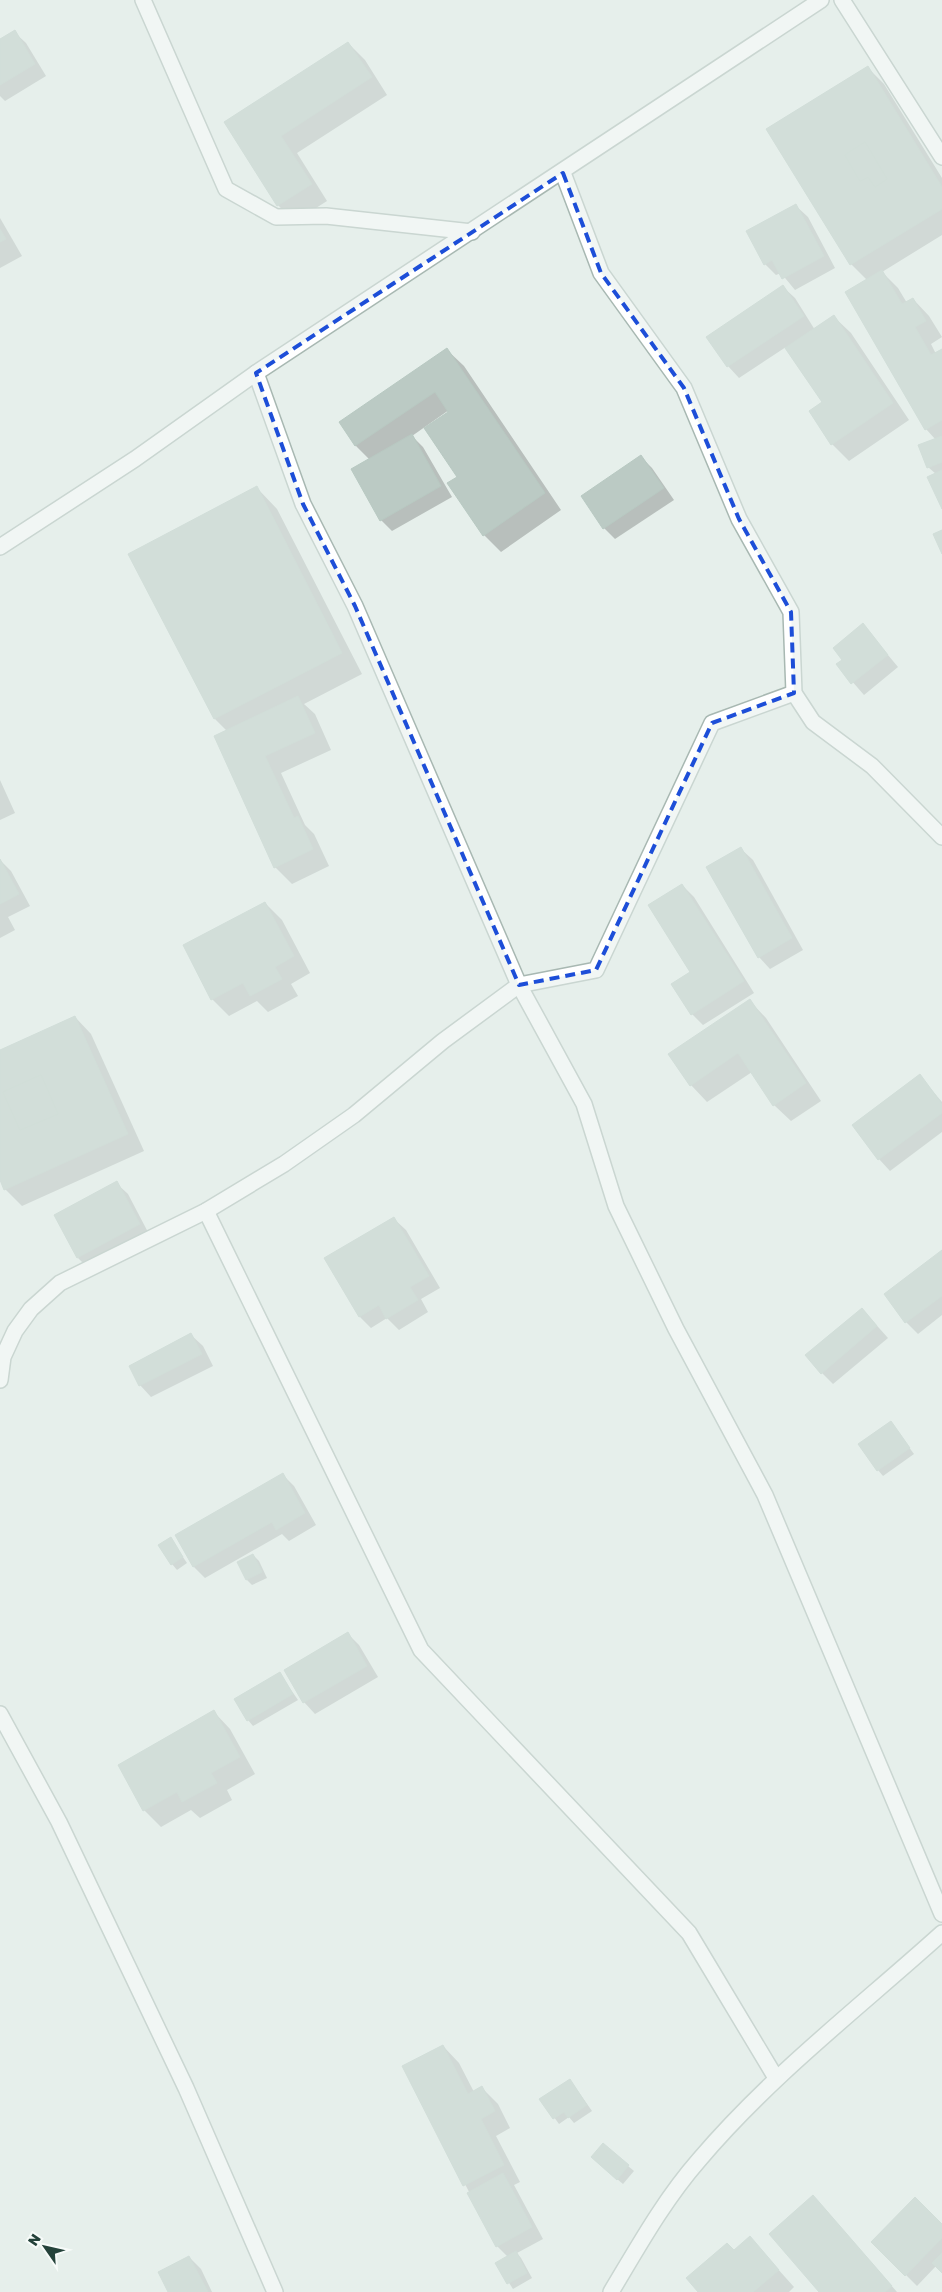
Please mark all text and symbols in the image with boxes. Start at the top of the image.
north arrow [20,2222,70,2272]
text: N [24,2230,44,2249]

